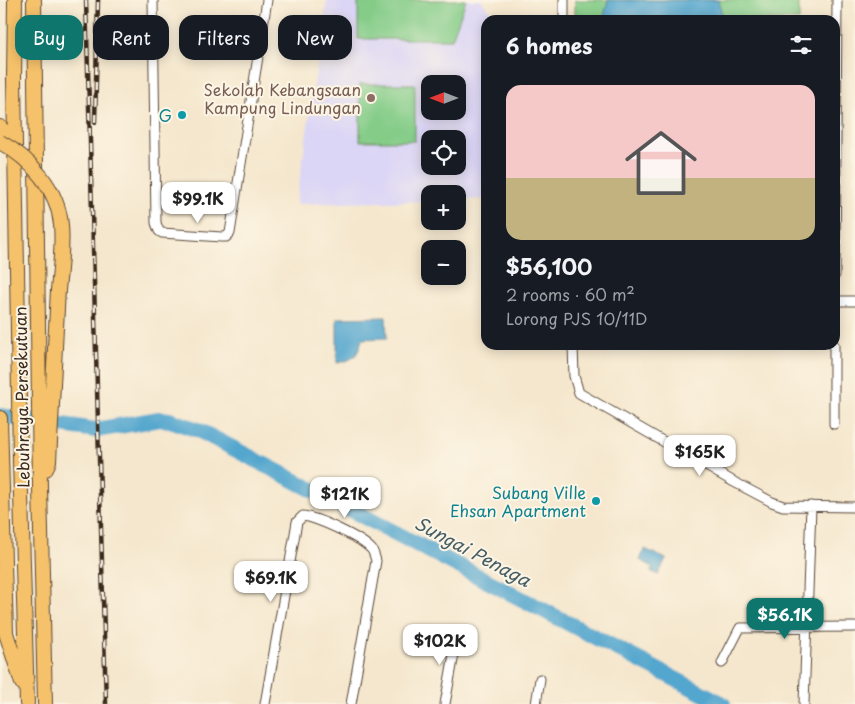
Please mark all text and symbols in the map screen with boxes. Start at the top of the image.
chip: Buy [15,15,83,60]
chip: Rent [93,15,169,60]
chip: Filters [179,15,268,60]
chip: New [278,15,352,60]
text: 6 homes [506,29,592,61]
icon: filters [787,31,815,59]
north arrow [421,75,466,120]
map controls [421,75,466,285]
place label: Sekolah Kebangsaan Kampung Lindungan [203,77,361,119]
marker: Sekolah Kebangsaan Kampung Lindungan [365,92,377,104]
place label: G [159,103,172,127]
marker: G [176,109,188,121]
icon: home [616,118,706,208]
button: locate [421,130,466,175]
pin: $99.1K [157,182,239,224]
button: + [421,185,466,230]
text: $99.1K [172,186,224,210]
button: − [421,240,466,285]
text: $56,100 [506,250,592,282]
text: 2 rooms · 60 m² [506,282,635,306]
street label: Lebuhraya Persekutuan [7,306,35,488]
text: Lorong PJS 10/11D [506,306,647,330]
pin: $165K [665,434,735,477]
text: $165K [675,439,725,463]
pin: $121K [310,476,380,519]
place label: Subang Ville Ehsan Apartment [450,480,586,522]
text: $121K [321,481,369,505]
marker: Subang Ville Ehsan Apartment [590,495,602,507]
water label: Sungai Penaga [410,509,537,594]
pin: $69.1K [230,560,312,603]
text: $69.1K [245,565,297,589]
pin: $56.1K [744,598,826,640]
text: $56.1K [758,602,812,626]
pin: $102K [405,624,475,666]
text: $102K [414,628,466,652]

